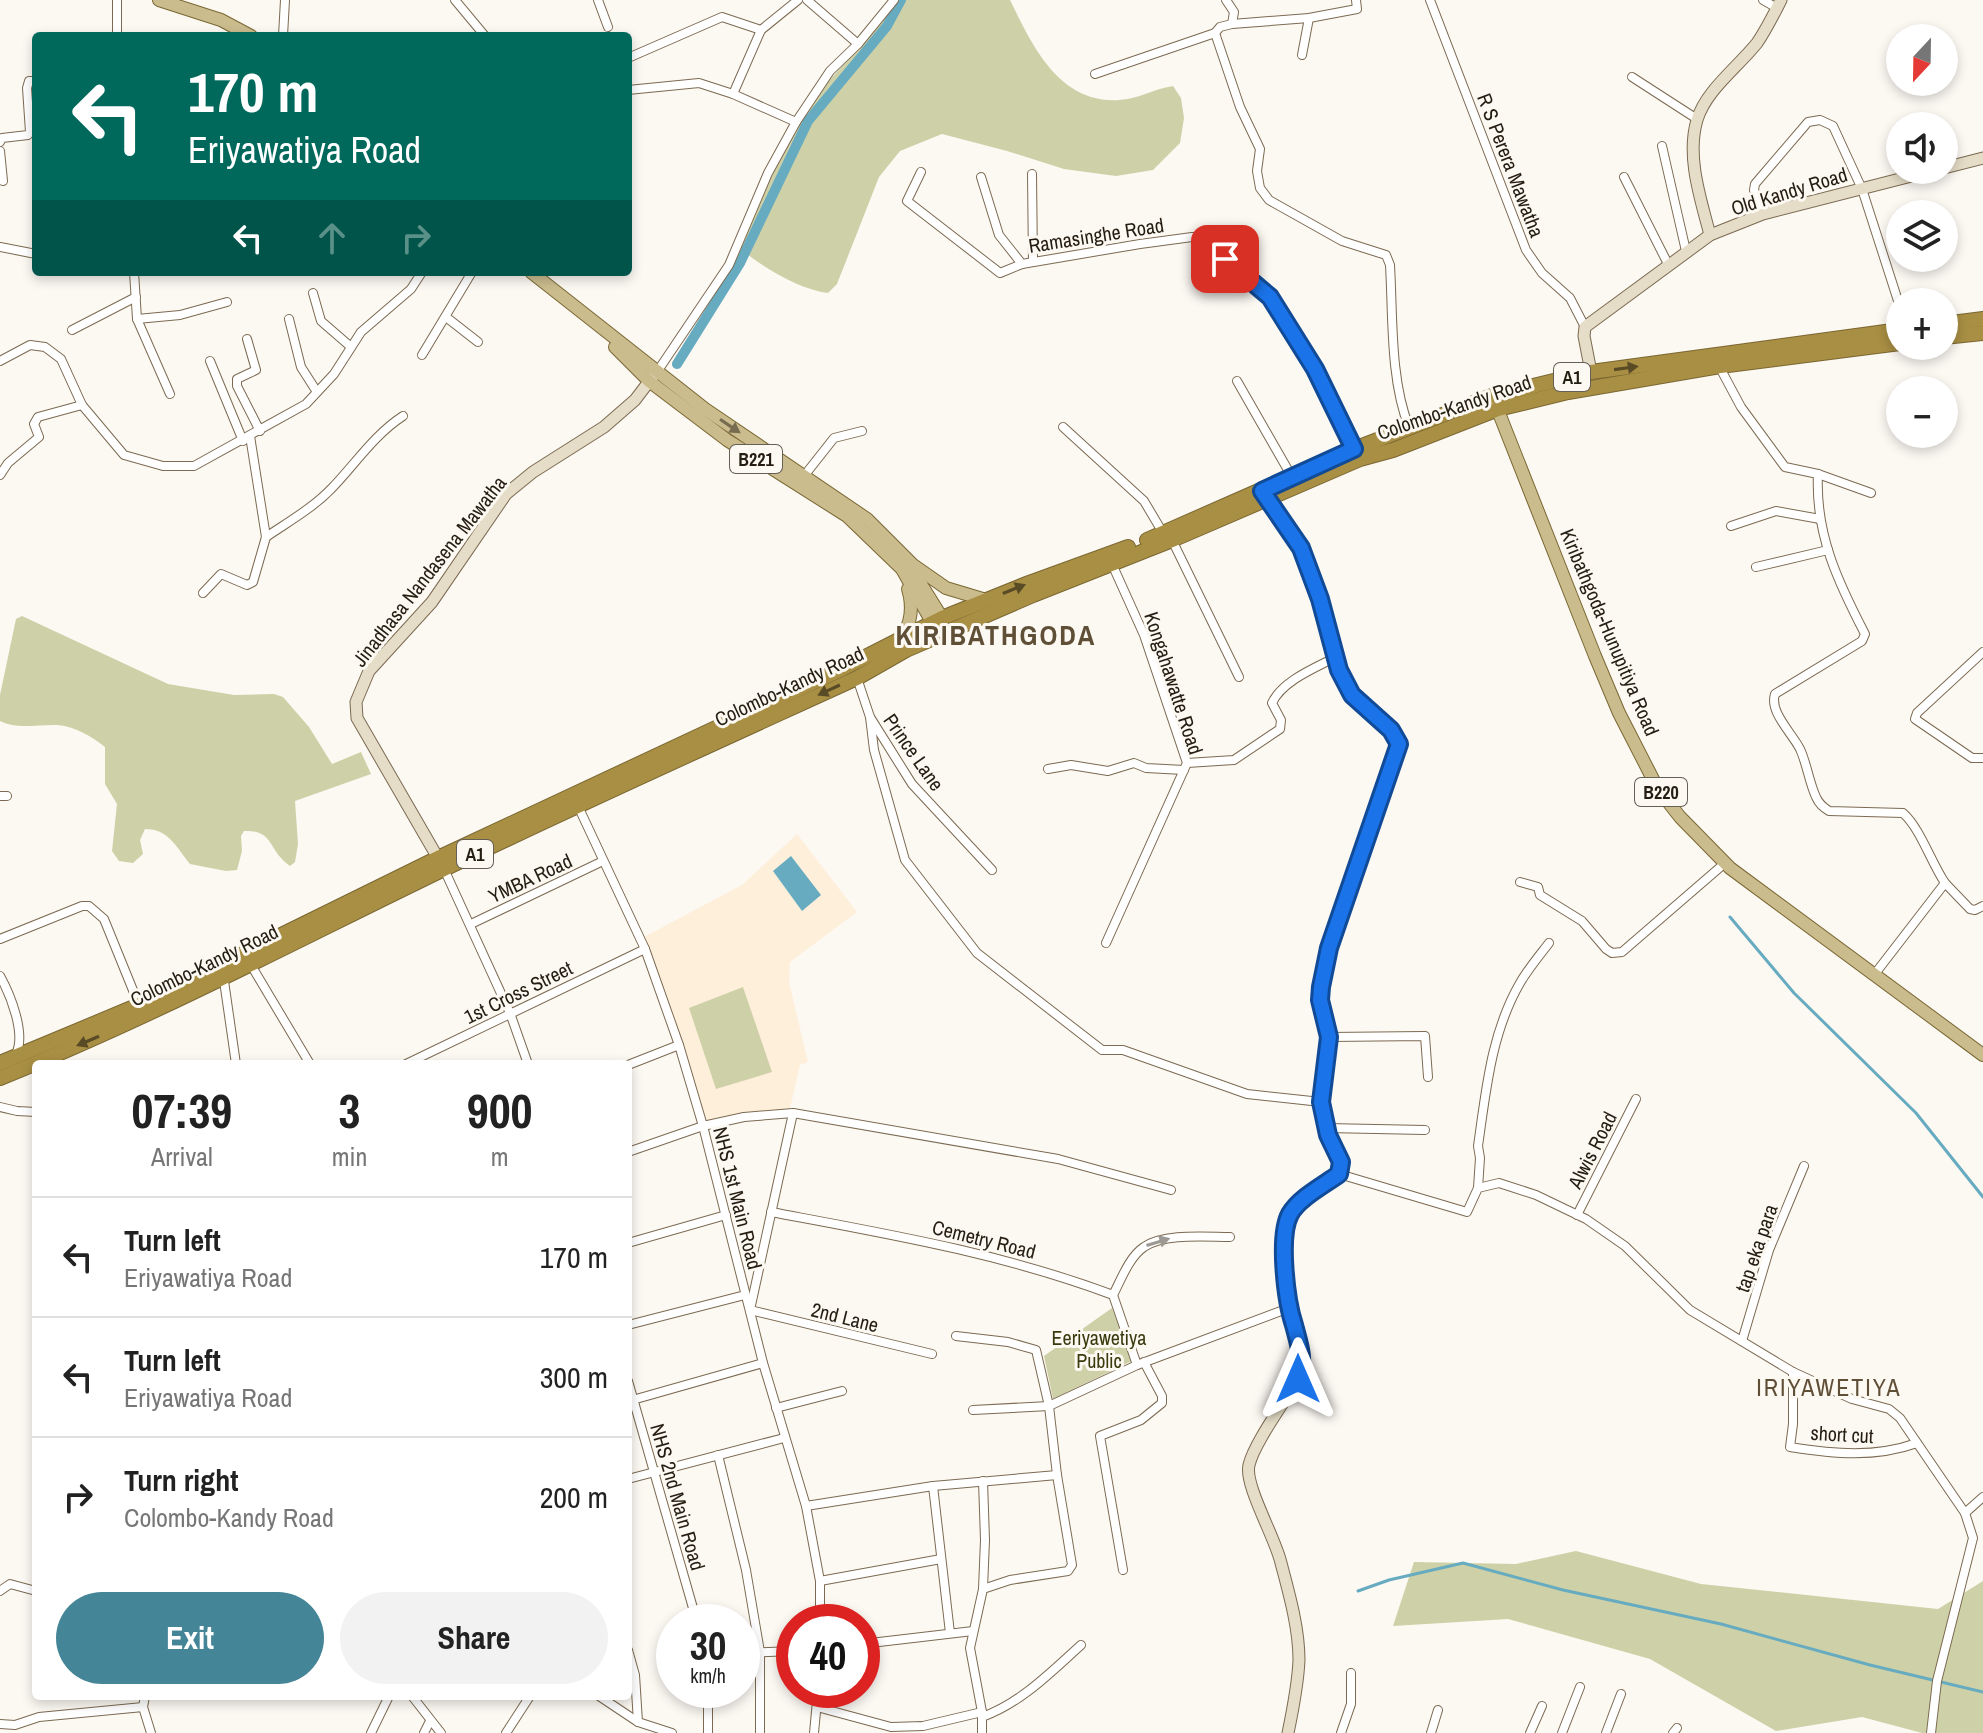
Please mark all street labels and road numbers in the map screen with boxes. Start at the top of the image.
street label: R S Perera Mawatha [1471,89,1551,241]
street label: Old Kandy Road [1728,160,1850,222]
street label: Ramasinghe Road [1026,211,1166,259]
road number: A1 [1554,363,1590,391]
street label: Colombo-Kandy Road [1373,368,1535,446]
road number: B221 [730,445,782,473]
street label: Jinadhasa Nandasena Mawatha [346,470,512,672]
street label: Kiribathgoda-Hunupitiya Road [1554,524,1666,740]
street label: Kongahawatte Road [1138,608,1210,758]
street label: Colombo-Kandy Road [710,640,868,732]
street label: Prince Lane [878,708,950,796]
road number: B220 [1635,778,1687,806]
road number: A1 [457,840,493,868]
street label: YMBA Road [484,847,576,909]
street label: Colombo-Kandy Road [126,918,282,1012]
street label: 1st Cross Street [459,954,577,1030]
street label: Alwis Road [1561,1107,1623,1194]
street label: NHS 1st Main Road [707,1124,769,1272]
street label: tap eka para [1728,1200,1784,1296]
street label: Cemetry Road [929,1213,1039,1265]
street label: 2nd Lane [809,1296,881,1338]
street label: short cut [1810,1419,1875,1449]
street label: NHS 2nd Main Road [644,1421,712,1573]

